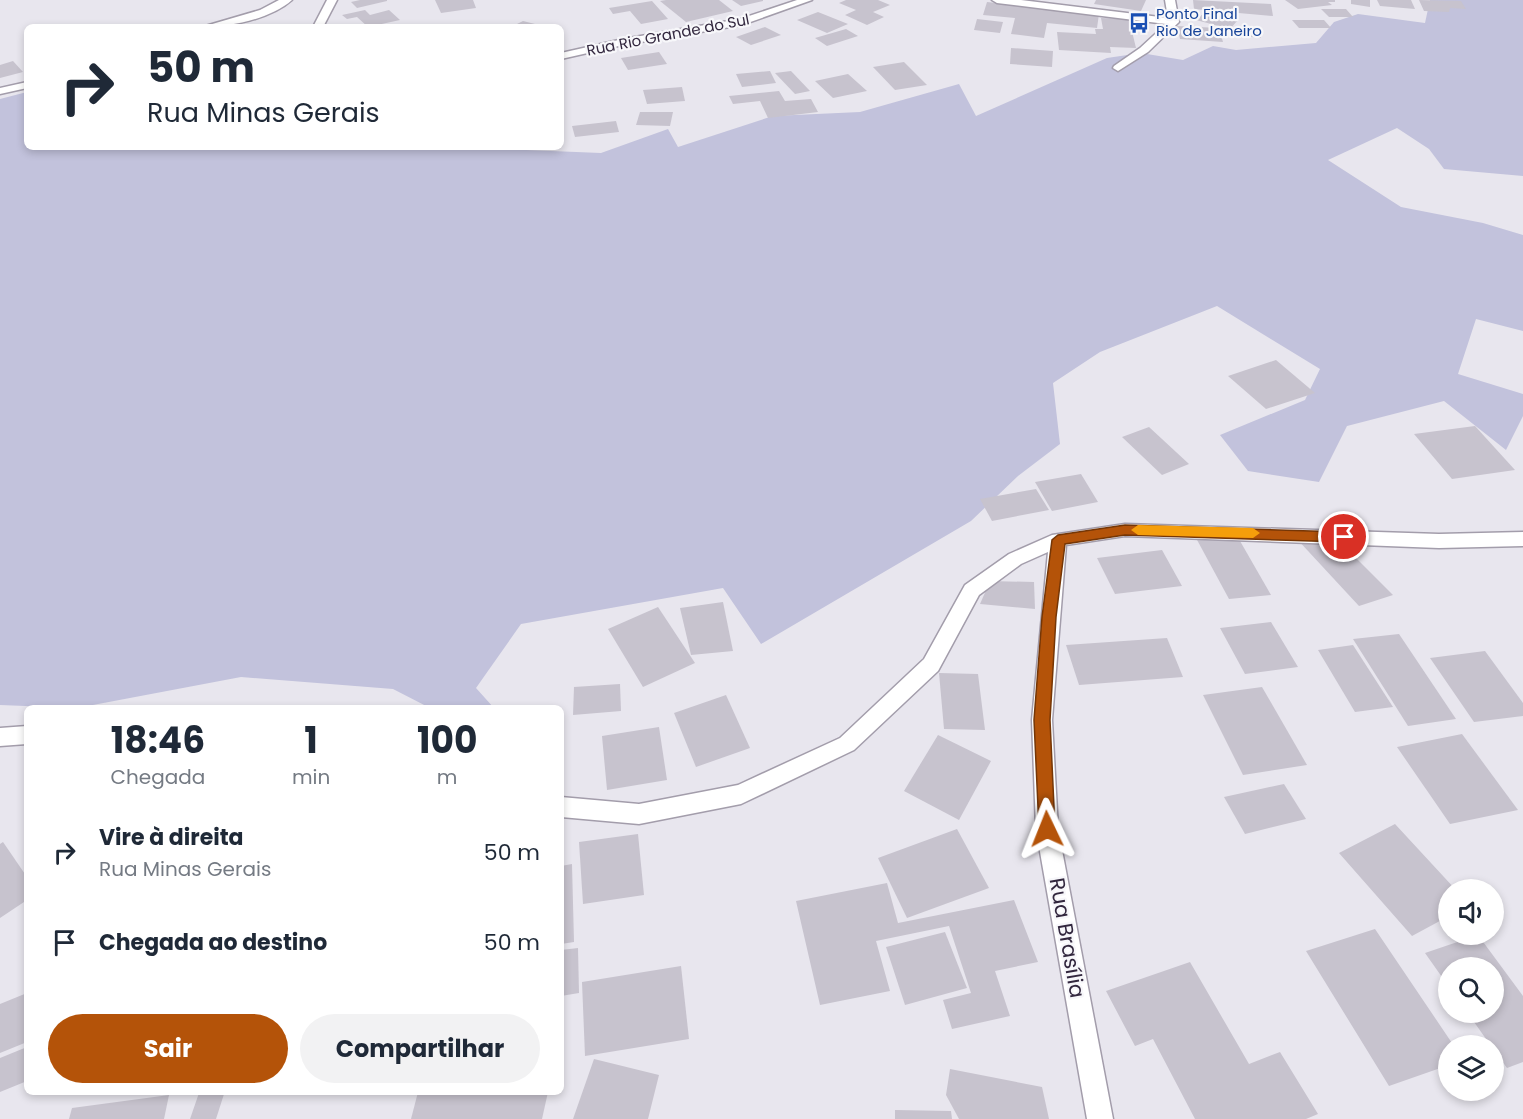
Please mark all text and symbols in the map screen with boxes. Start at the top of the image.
place label: Ponto Final Rio de Janeiro [1156,3,1262,41]
street label: Rua Rio Grande do Sul [585,8,751,61]
bus stop icon: Ponto Final Rio de Janeiro [1127,11,1151,35]
text: 50 m [147,38,255,97]
icon: right [48,48,126,126]
text: Rua Minas Gerais [147,94,380,131]
pin [1318,511,1369,562]
icon: arrive [1327,520,1360,553]
text: 18:46 [111,715,205,766]
text: 1 [304,715,318,766]
text: 100 [417,715,477,766]
text: Chegada [111,763,205,791]
text: min [292,763,330,791]
text: m [437,763,457,791]
position arrow [1015,797,1079,861]
text: Vire à direita [99,822,244,853]
icon: right [48,836,81,869]
text: 50 m [484,837,540,868]
text: Rua Minas Gerais [99,855,271,883]
street label: Rua Brasília [1043,876,1092,1000]
map controls [1438,879,1504,1101]
button: sound [1438,879,1504,945]
icon: arrive [48,926,81,959]
text: Chegada ao destino [99,927,327,958]
text: 50 m [484,927,540,958]
button: search [1438,957,1504,1023]
button: Sair [48,1014,288,1083]
button: Compartilhar [300,1014,540,1083]
button: layers [1438,1035,1504,1101]

